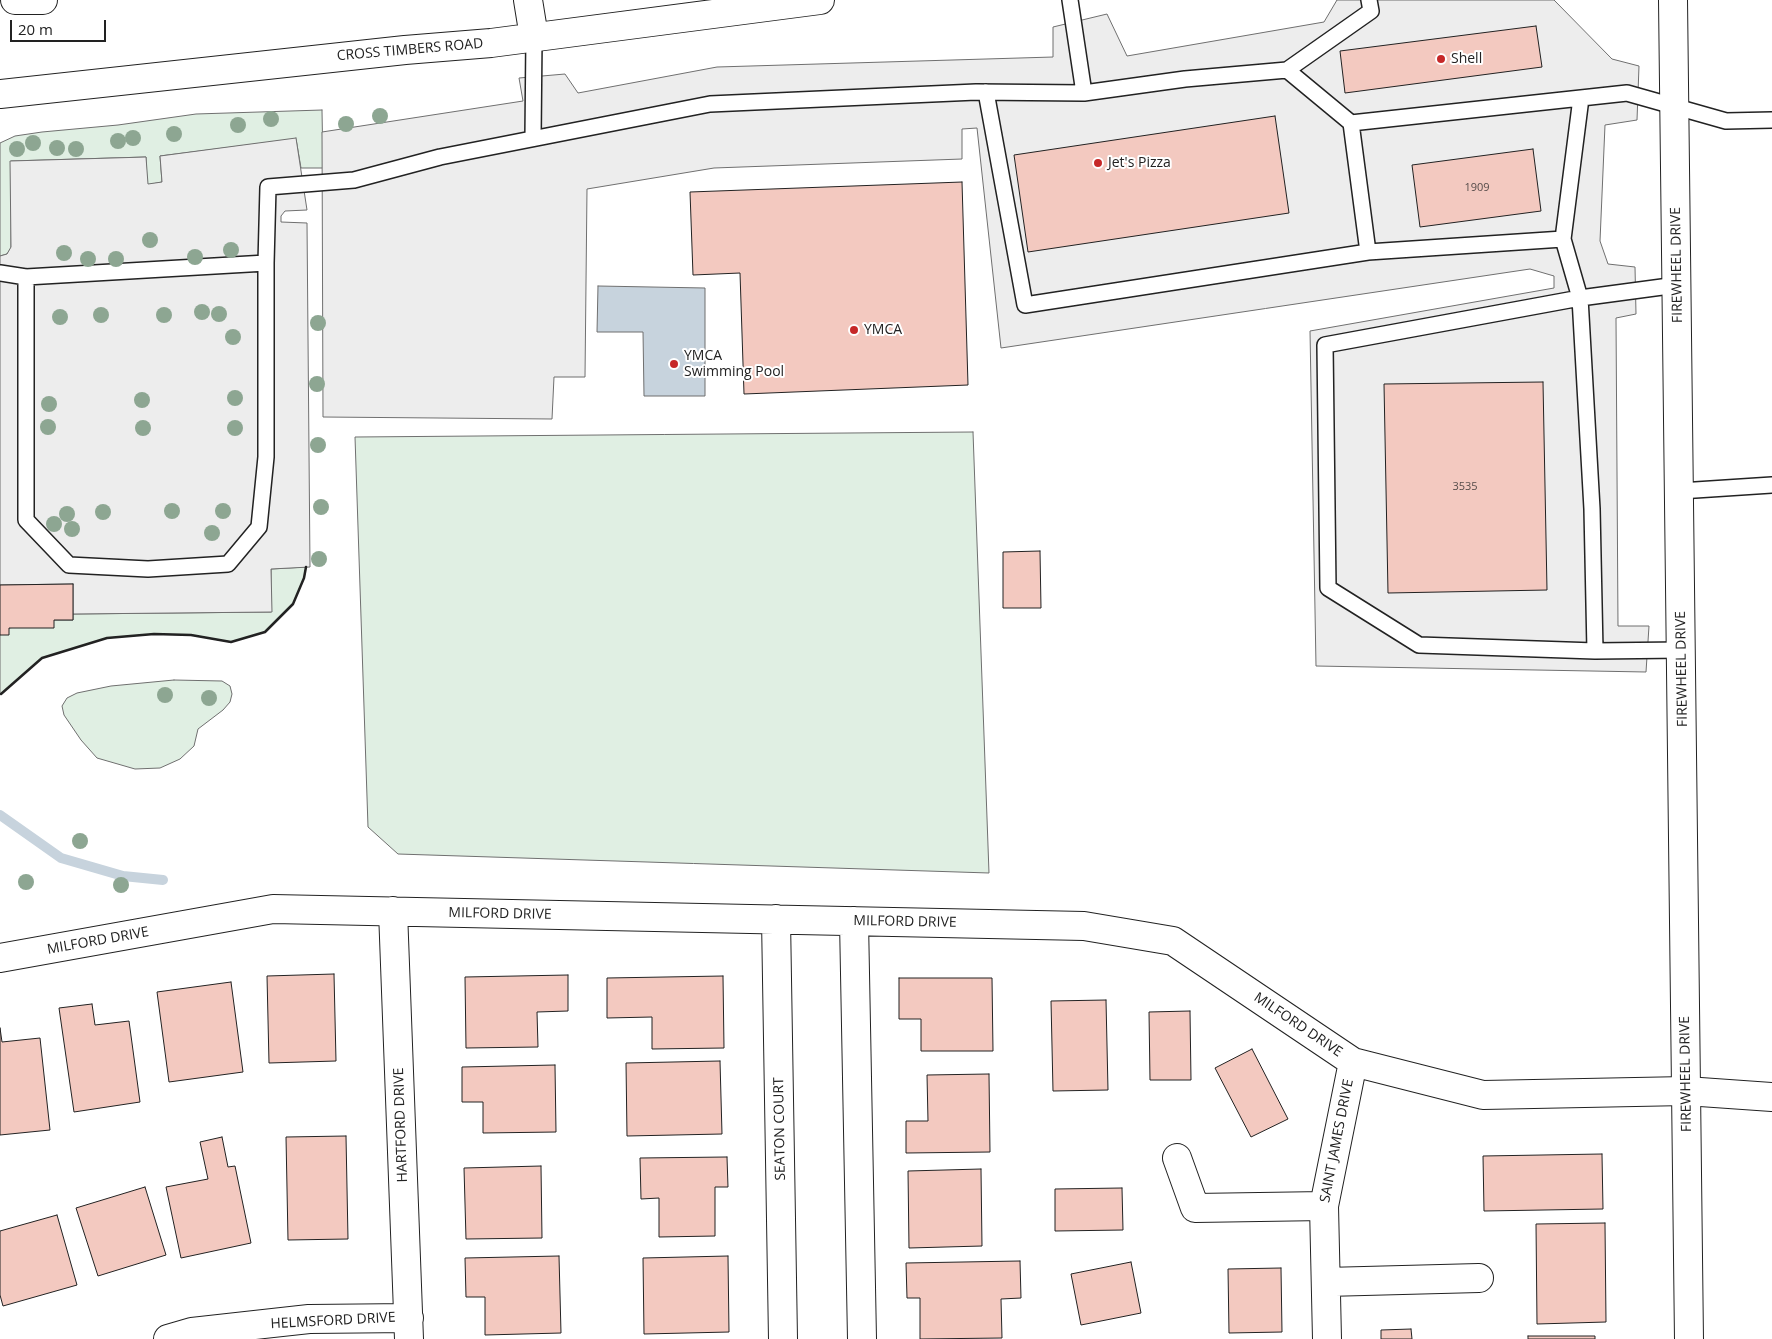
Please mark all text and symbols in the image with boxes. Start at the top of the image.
scale bar [12,10,109,42]
text: 20 m [18,19,53,39]
street label: CROSS TIMBERS ROAD [336,35,484,65]
place label: Shell [1451,51,1482,67]
marker: Shell [1435,53,1447,65]
place label: Jet's Pizza [1108,155,1171,171]
marker: Jet's Pizza [1092,157,1104,169]
house number: 1909 [1464,181,1490,195]
street label: FIREWHEEL DRIVE [1668,207,1686,323]
place label: YMCA [864,322,902,338]
marker: YMCA [848,324,860,336]
place label: YMCA Swimming Pool [684,348,784,381]
marker: YMCA Swimming Pool [668,358,680,370]
house number: 3535 [1452,480,1478,494]
street label: FIREWHEEL DRIVE [1673,611,1691,727]
street label: MILFORD DRIVE [448,905,552,923]
street label: MILFORD DRIVE [853,913,957,931]
street label: MILFORD DRIVE [46,924,150,958]
street label: MILFORD DRIVE [1251,989,1345,1061]
street label: FIREWHEEL DRIVE [1677,1016,1695,1132]
street label: HARTFORD DRIVE [391,1067,411,1183]
street label: SEATON COURT [771,1077,789,1181]
street label: SAINT JAMES DRIVE [1317,1078,1357,1204]
street label: HELMSFORD DRIVE [270,1309,396,1333]

